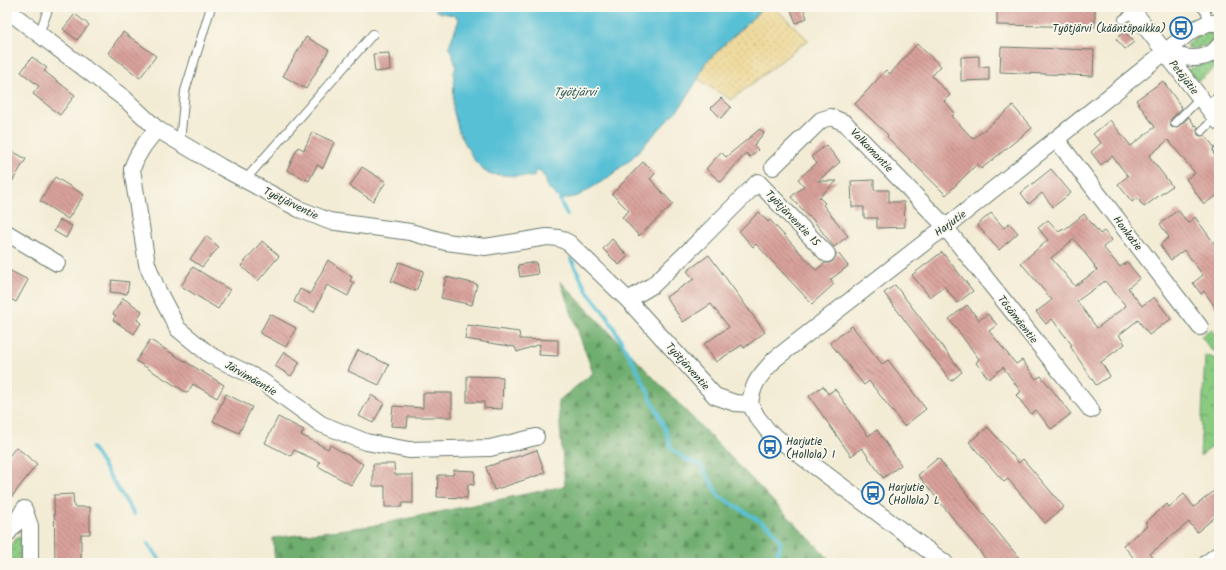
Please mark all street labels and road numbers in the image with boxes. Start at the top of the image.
street label: Petäjätie [1164,56,1203,99]
street label: Valkamantie [845,124,897,177]
street label: Työtjärventie [260,183,321,225]
street label: Työtjärventie 15 [760,186,825,252]
street label: Harjutie [931,206,971,242]
street label: Honkatie [1108,212,1147,255]
street label: Tösämäentie [992,291,1042,348]
street label: Työtjärventie [661,339,714,395]
street label: Järvimäentie [221,357,280,401]

